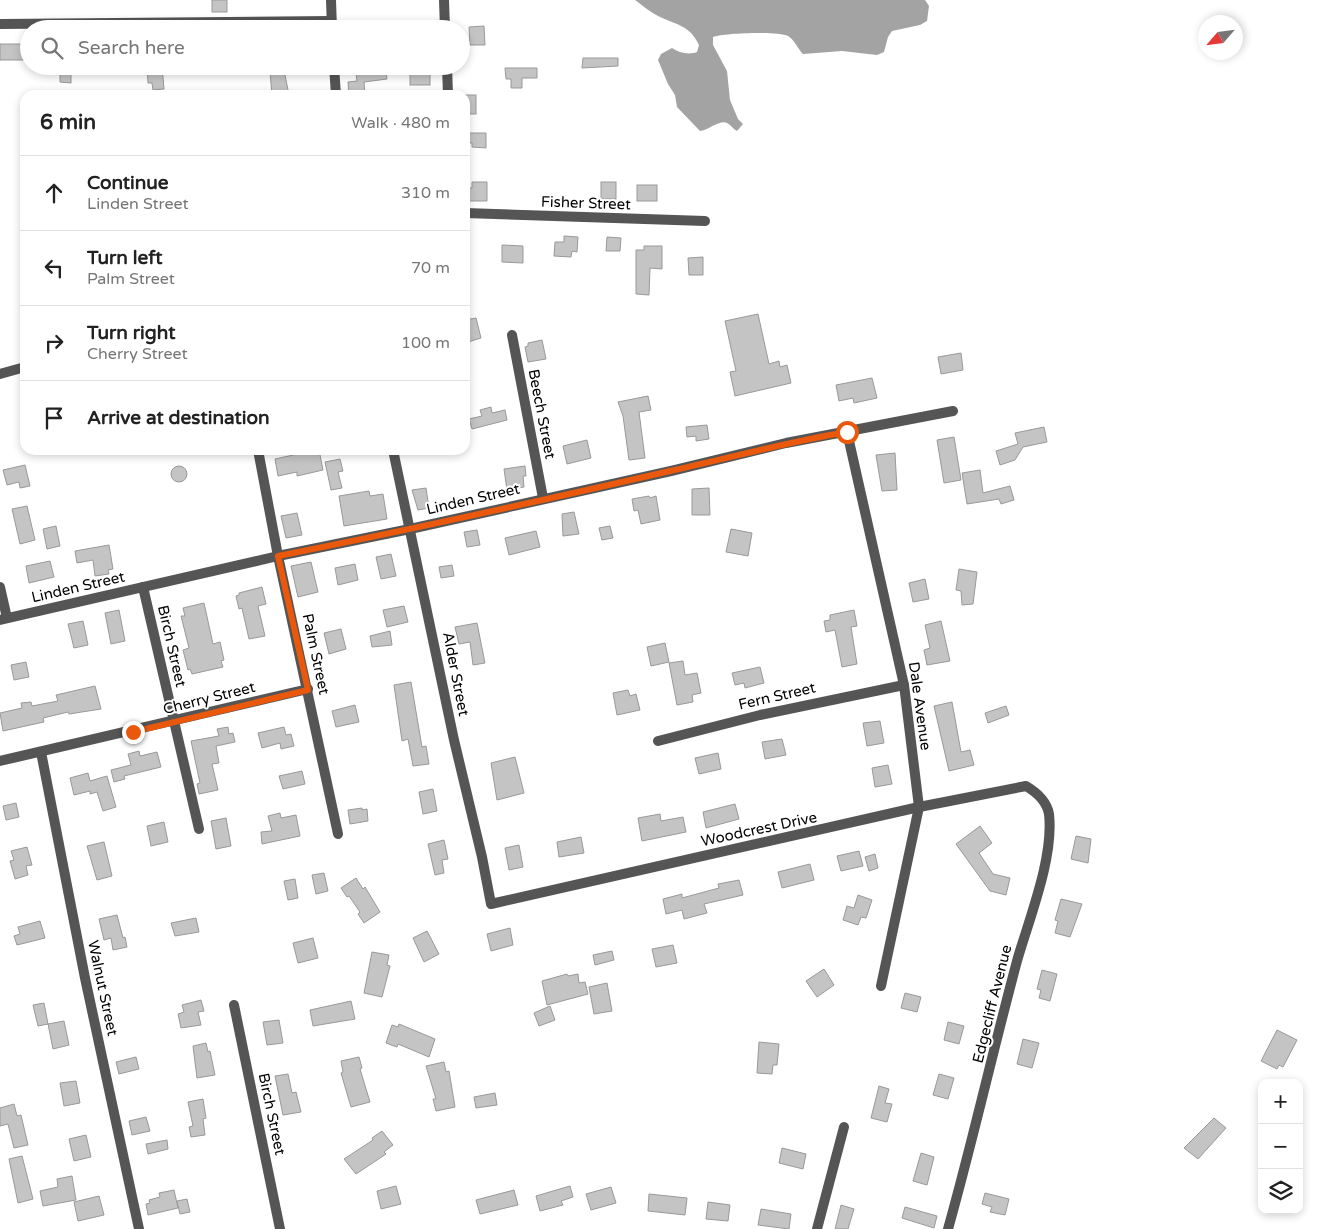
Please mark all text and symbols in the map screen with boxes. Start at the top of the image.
north arrow [1198,15,1243,60]
search box [20,20,470,75]
icon: search [38,34,66,62]
text: Search here [78,37,185,59]
text: 6 min [40,110,96,135]
text: Walk · 480 m [351,113,450,133]
text: Continue [87,172,169,194]
icon: ahead [40,179,68,207]
text: 310 m [401,183,450,203]
street label: Fisher Street [541,192,632,214]
text: Linden Street [87,194,189,214]
text: Turn left [87,247,163,269]
icon: left [40,254,68,282]
text: 70 m [411,258,450,278]
text: Palm Street [87,269,175,289]
text: Turn right [87,322,175,344]
icon: right [40,329,68,357]
text: 100 m [401,333,450,353]
text: Cherry Street [87,344,188,364]
street label: Beech Street [524,368,560,461]
icon: arrive [40,404,68,432]
text: Arrive at destination [87,407,270,429]
route start [836,421,859,444]
street label: Linden Street [425,479,522,518]
street label: Linden Street [30,567,127,606]
street label: Birch Street [154,603,190,689]
street label: Palm Street [299,612,333,696]
street label: Alder Street [439,630,473,718]
street label: Dale Avenue [905,661,935,751]
street label: Cherry Street [161,678,257,718]
street label: Fern Street [737,678,818,714]
route end [122,721,145,744]
street label: Woodcrest Drive [699,808,819,850]
street label: Walnut Street [84,938,122,1038]
street label: Edgecliff Avenue [969,943,1015,1065]
street label: Birch Street [255,1071,290,1157]
map controls [1258,1079,1303,1214]
button: + [1258,1079,1303,1124]
button: − [1258,1124,1303,1169]
button: layers [1258,1169,1303,1214]

